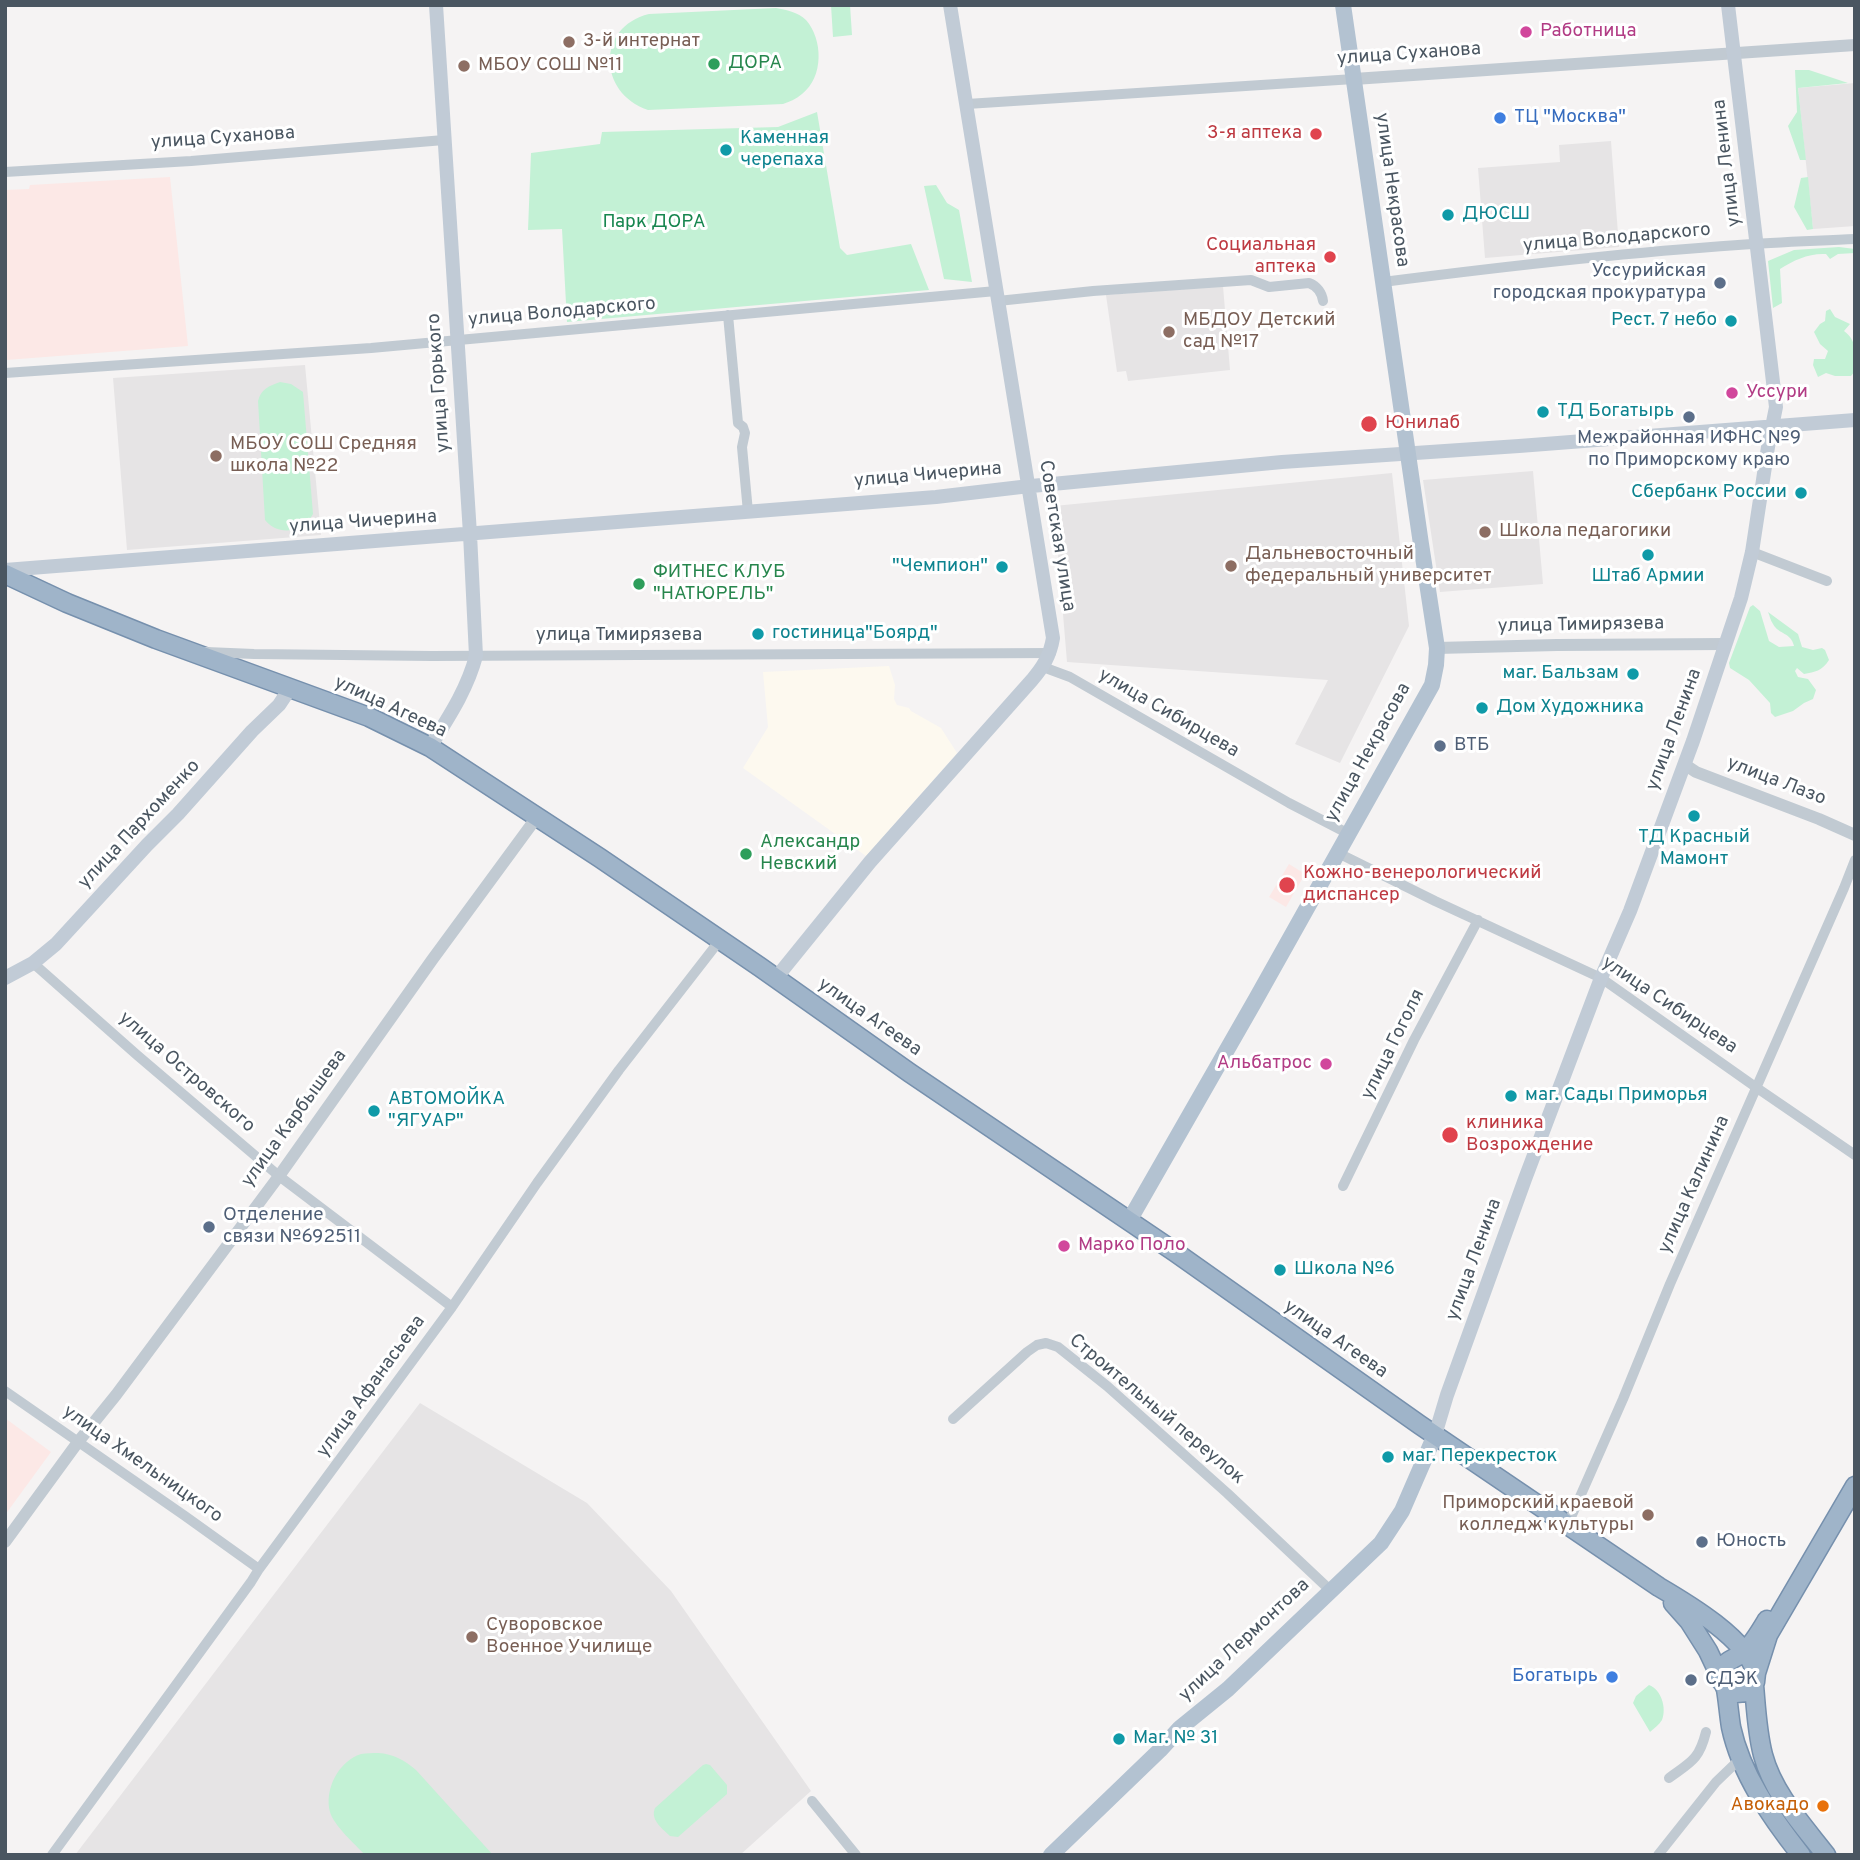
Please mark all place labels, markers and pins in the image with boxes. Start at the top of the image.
place label: Работница [1540,21,1636,43]
marker: Работница [1518,24,1534,40]
place label: 3-й интернат [583,31,700,53]
marker: 3-й интернат [561,34,577,50]
place label: ДОРА [728,53,782,75]
place label: МБОУ СОШ №11 [478,55,623,77]
marker: ДОРА [706,56,722,72]
marker: МБОУ СОШ №11 [456,58,472,74]
place label: ТЦ "Москва" [1514,107,1626,129]
marker: ТЦ "Москва" [1492,110,1508,126]
place label: 3-я аптека [1207,123,1302,145]
marker: 3-я аптека [1308,126,1324,142]
place label: Каменная черепаха [740,128,829,172]
marker: Каменная черепаха [718,142,734,158]
place label: ДЮСШ [1462,204,1530,226]
marker: ДЮСШ [1440,207,1456,223]
place label: Социальная аптека [1206,235,1316,279]
marker: Социальная аптека [1322,249,1338,265]
place label: Уссурийская городская прокуратура [1493,261,1706,305]
marker: Уссурийская городская прокуратура [1712,275,1728,291]
place label: МБДОУ Детский сад №17 [1183,310,1335,354]
place label: Рест. 7 небо [1611,310,1717,332]
marker: Рест. 7 небо [1723,313,1739,329]
marker: МБДОУ Детский сад №17 [1161,324,1177,340]
place label: Уссури [1746,382,1808,404]
marker: Уссури [1724,385,1740,401]
place label: ТД Богатырь [1557,401,1674,423]
marker: ТД Богатырь [1535,404,1551,420]
marker: Межрайонная ИФНС №9 по Приморскому краю [1681,409,1697,425]
place label: Юнилаб [1385,413,1460,435]
marker: Юнилаб [1359,414,1379,434]
place label: Межрайонная ИФНС №9 по Приморскому краю [1577,428,1801,472]
place label: МБОУ СОШ Средняя школа №22 [230,434,417,478]
marker: МБОУ СОШ Средняя школа №22 [208,448,224,464]
place label: Сбербанк России [1631,482,1787,504]
marker: Сбербанк России [1793,485,1809,501]
place label: Школа педагогики [1499,521,1671,543]
marker: Школа педагогики [1477,524,1493,540]
place label: Дальневосточный федеральный университет [1245,544,1492,588]
marker: Штаб Армии [1640,547,1656,563]
place label: "Чемпион" [892,556,988,578]
marker: Дальневосточный федеральный университет [1223,558,1239,574]
marker: "Чемпион" [994,559,1010,575]
place label: ФИТНЕС КЛУБ "НАТЮРЕЛЬ" [653,562,786,606]
place label: Штаб Армии [1591,566,1705,588]
marker: ФИТНЕС КЛУБ "НАТЮРЕЛЬ" [631,576,647,592]
place label: гостиница"Боярд" [772,623,938,645]
marker: гостиница"Боярд" [750,626,766,642]
place label: маг. Бальзам [1503,663,1619,685]
marker: маг. Бальзам [1625,666,1641,682]
place label: Дом Художника [1496,697,1644,719]
marker: Дом Художника [1474,700,1490,716]
place label: ВТБ [1454,735,1490,757]
marker: ВТБ [1432,738,1448,754]
marker: ТД Красный Мамонт [1686,808,1702,824]
place label: ТД Красный Мамонт [1638,827,1750,871]
place label: Александр Невский [760,832,860,876]
marker: Александр Невский [738,846,754,862]
place label: Кожно-венерологический диспансер [1303,863,1541,907]
marker: Кожно-венерологический диспансер [1277,875,1297,895]
place label: Альбатрос [1217,1053,1312,1075]
marker: Альбатрос [1318,1056,1334,1072]
place label: маг. Сады Приморья [1525,1085,1708,1107]
marker: маг. Сады Приморья [1503,1088,1519,1104]
place label: АВТОМОЙКА "ЯГУАР" [388,1089,505,1133]
marker: АВТОМОЙКА "ЯГУАР" [366,1103,382,1119]
place label: клиника Возрождение [1466,1113,1593,1157]
marker: клиника Возрождение [1440,1125,1460,1145]
place label: Отделение связи №692511 [223,1205,361,1249]
marker: Отделение связи №692511 [201,1219,217,1235]
place label: Марко Поло [1078,1235,1186,1257]
marker: Марко Поло [1056,1238,1072,1254]
place label: Школа №6 [1294,1259,1395,1281]
marker: Школа №6 [1272,1262,1288,1278]
place label: маг. Перекресток [1402,1446,1557,1468]
marker: маг. Перекресток [1380,1449,1396,1465]
place label: Приморский краевой колледж культуры [1442,1493,1634,1537]
marker: Приморский краевой колледж культуры [1640,1507,1656,1523]
place label: Юность [1716,1531,1786,1553]
marker: Юность [1694,1534,1710,1550]
place label: Суворовское Военное Училище [486,1615,652,1659]
marker: Суворовское Военное Училище [464,1629,480,1645]
place label: Богатырь [1512,1666,1598,1688]
marker: Богатырь [1604,1669,1620,1685]
place label: СДЭК [1705,1669,1758,1691]
marker: СДЭК [1683,1672,1699,1688]
place label: Маг. № 31 [1133,1728,1218,1750]
marker: Маг. № 31 [1111,1731,1127,1747]
place label: Авокадо [1731,1795,1809,1817]
marker: Авокадо [1815,1798,1831,1814]

